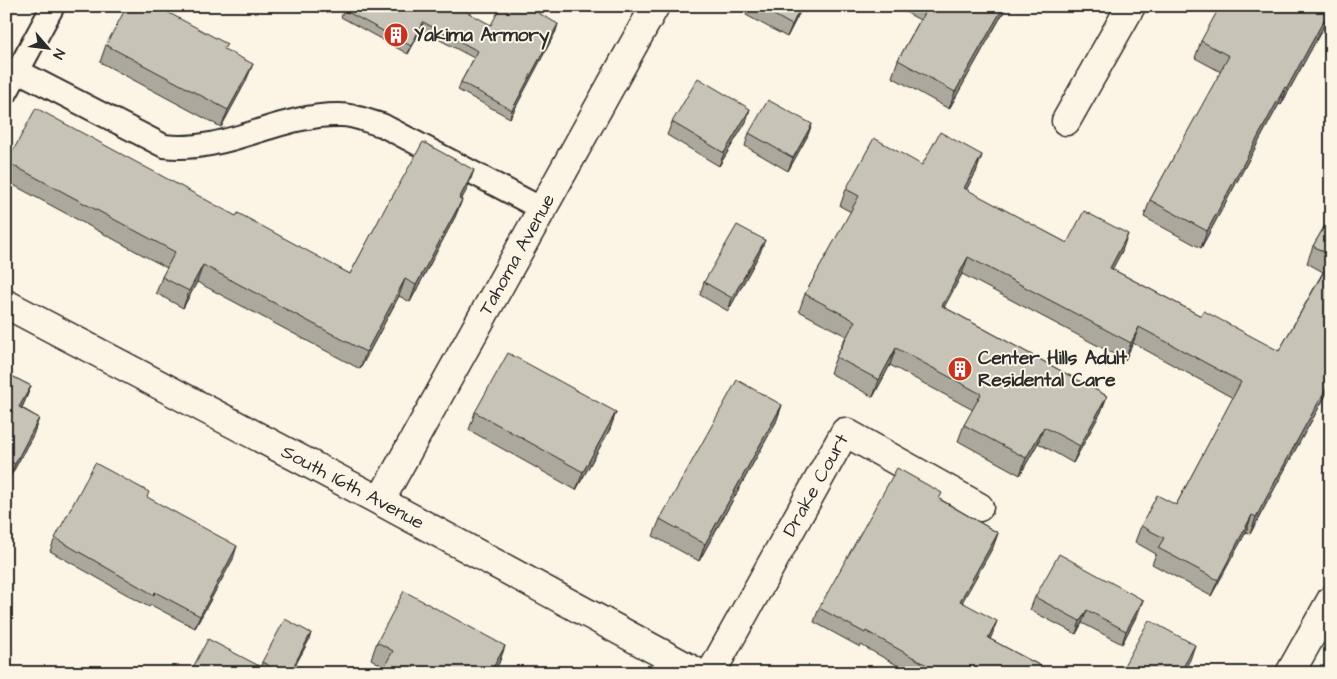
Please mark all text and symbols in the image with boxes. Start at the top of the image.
north arrow [22,22,72,72]
building icon: Yakima Armory [383,22,409,48]
place label: Yakima Armory [414,22,550,50]
text: N [48,45,69,62]
street label: Tahoma Avenue [472,189,562,320]
place label: Center Hills Adult Residental Care [978,345,1127,394]
building icon: Center Hills Adult Residental Care [947,356,973,382]
street label: Drake Court [776,428,855,541]
street label: South 16th Avenue [277,438,429,536]

